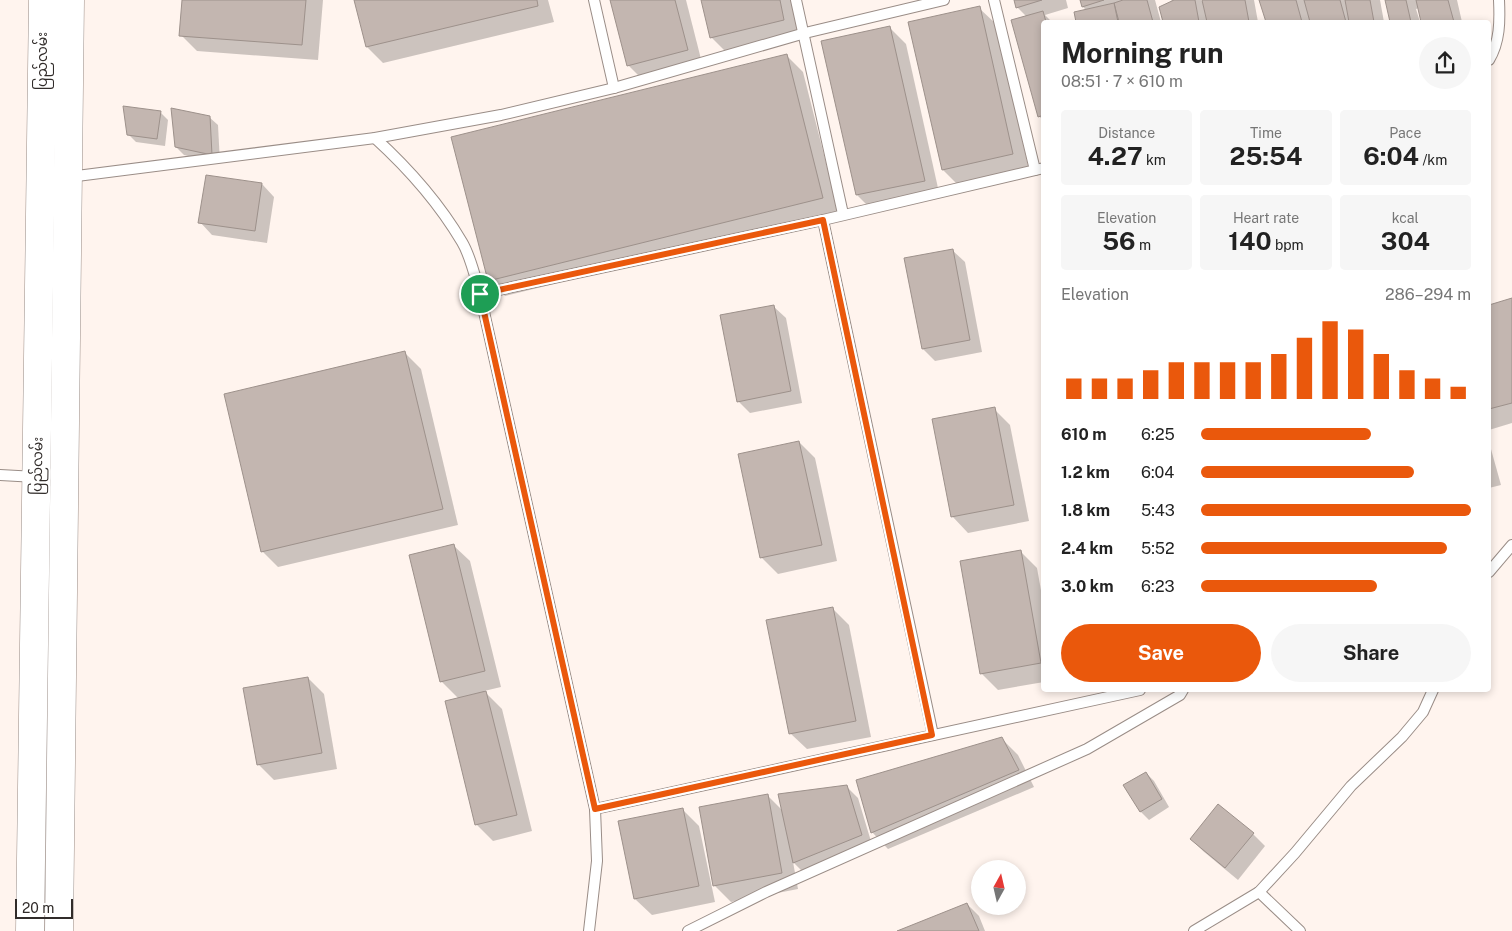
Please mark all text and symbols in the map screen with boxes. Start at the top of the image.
street label: ပြည်လမ်း [32,32,54,90]
text: Morning run [1061,36,1224,69]
button: share [1419,37,1471,89]
text: 08:51 · 7 × 610 m [1061,72,1183,91]
text: Distance [1098,125,1155,141]
text: Time [1250,125,1282,141]
text: Pace [1389,125,1421,141]
text: 4.27 [1087,141,1143,171]
text: 25:54 [1230,141,1302,171]
text: 6:04 [1363,141,1419,171]
text: km [1143,152,1166,168]
text: /km [1419,152,1447,168]
text: Elevation [1097,210,1156,226]
text: Heart rate [1233,210,1299,226]
text: kcal [1392,210,1419,226]
text: 56 [1102,226,1136,256]
text: 140 [1228,226,1272,256]
text: 304 [1381,226,1430,256]
text: m [1136,237,1151,253]
text: bpm [1272,237,1304,253]
pin [459,273,501,315]
icon: arrive [466,280,494,308]
text: Elevation [1061,285,1129,304]
text: 286–294 m [1385,285,1471,304]
text: 610 m [1061,425,1107,444]
text: 6:25 [1141,425,1175,444]
street label: ပြည်လမ်း [26,437,50,495]
text: 1.2 km [1061,463,1110,482]
text: 6:04 [1141,463,1174,482]
text: 1.8 km [1061,501,1110,520]
text: 5:43 [1141,501,1175,520]
text: 2.4 km [1061,539,1113,558]
text: 5:52 [1141,539,1175,558]
text: 3.0 km [1061,577,1113,596]
text: 6:23 [1141,577,1175,596]
button: Save [1061,624,1261,682]
button: Share [1271,624,1471,682]
north arrow [971,860,1026,915]
map controls [971,860,1026,915]
scale bar [15,896,72,919]
text: 20 m [22,900,54,916]

